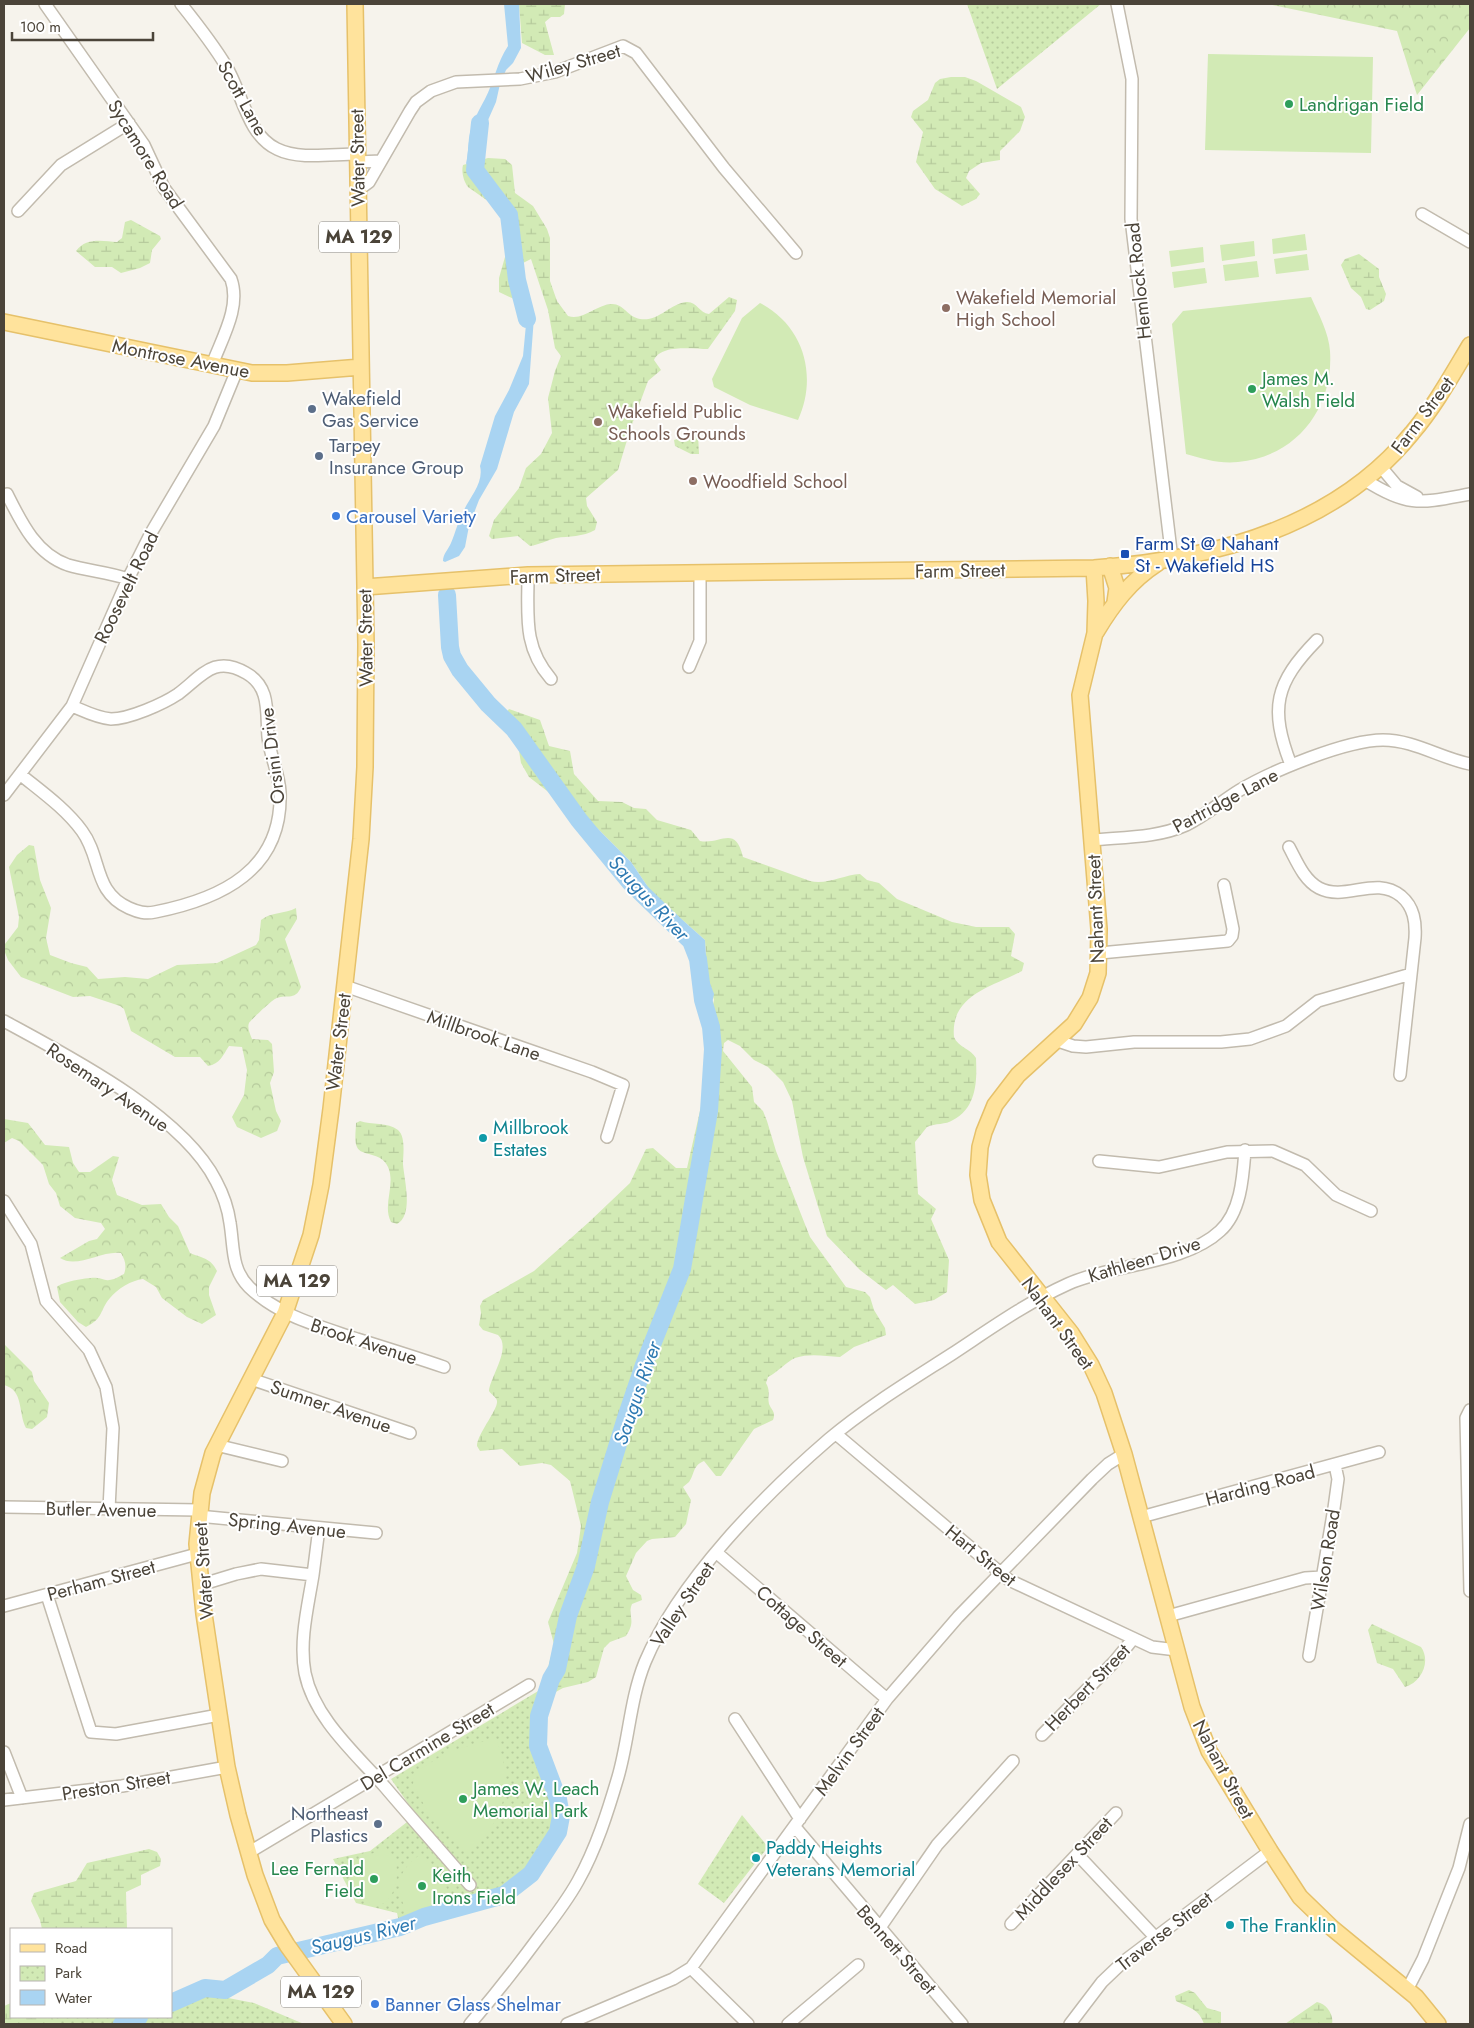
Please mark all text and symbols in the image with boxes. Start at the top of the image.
scale bar [12,10,154,42]
text: 100 m [20,16,61,38]
street label: Wiley Street [523,37,624,90]
street label: Scott Lane [211,56,274,141]
place label: Landrigan Field [1299,91,1424,118]
street label: Sycamore Road [101,94,190,214]
marker: Landrigan Field [1283,98,1295,110]
street label: Water Street [343,108,372,207]
street label: Hemlock Road [1119,221,1158,341]
road number: MA 129 [319,222,399,252]
place label: Wakefield Memorial High School [956,284,1116,333]
marker: Wakefield Memorial High School [940,302,952,314]
street label: Montrose Avenue [110,332,252,385]
place label: James M. Walsh Field [1259,365,1355,414]
street label: Farm Street [1384,371,1461,460]
marker: James M. Walsh Field [1246,383,1258,395]
place label: Wakefield Gas Service [322,385,419,434]
place label: Wakefield Public Schools Grounds [608,398,746,447]
marker: Wakefield Gas Service [306,403,318,415]
marker: Wakefield Public Schools Grounds [592,416,604,428]
place label: Tarpey Insurance Group [329,432,464,481]
marker: Tarpey Insurance Group [313,450,325,462]
place label: Woodfield School [703,468,848,495]
marker: Woodfield School [687,475,699,487]
place label: Carousel Variety [346,503,477,530]
marker: Carousel Variety [330,510,342,522]
street label: Roosevelt Road [88,526,165,648]
place label: Farm St @ Nahant St - Wakefield HS [1135,530,1279,579]
marker: Farm St @ Nahant St - Wakefield HS [1119,548,1131,560]
street label: Farm Street [915,556,1006,585]
street label: Farm Street [509,560,601,591]
street label: Water Street [351,588,380,687]
street label: Orsini Drive [253,706,292,806]
street label: Partridge Lane [1168,761,1283,840]
water label: Saugus River [601,849,697,949]
street label: Nahant Street [1080,854,1111,964]
street label: Water Street [319,991,358,1092]
street label: Millbrook Lane [423,1003,544,1068]
street label: Rosemary Avenue [41,1036,175,1139]
place label: Millbrook Estates [493,1114,569,1163]
marker: Millbrook Estates [477,1132,489,1144]
street label: Kathleen Drive [1085,1230,1204,1289]
road number: MA 129 [257,1266,337,1296]
street label: Nahant Street [1015,1271,1101,1375]
street label: Brook Avenue [307,1312,421,1372]
water label: Saugus River [606,1336,669,1449]
street label: Sumner Avenue [267,1373,395,1440]
street label: Harding Road [1202,1458,1318,1513]
street label: Butler Avenue [45,1495,157,1524]
street label: Spring Avenue [227,1506,347,1545]
street label: Wilson Road [1304,1507,1347,1613]
street label: Hart Street [939,1518,1022,1593]
street label: Water Street [187,1521,220,1621]
street label: Perham Street [44,1553,159,1608]
street label: Valley Street [644,1556,721,1652]
street label: Cottage Street [750,1579,854,1674]
street label: Herbert Street [1039,1637,1136,1737]
street label: Del Carmine Street [355,1695,500,1797]
street label: Melvin Street [808,1701,891,1801]
street label: Nahant Street [1186,1715,1261,1824]
street label: Preston Street [60,1764,173,1807]
place label: James W. Leach Memorial Park [470,1775,600,1824]
marker: James W. Leach Memorial Park [457,1793,469,1805]
place label: Northeast Plastics [291,1800,368,1849]
street label: Middlesex Street [1008,1810,1119,1926]
marker: Northeast Plastics [372,1818,384,1830]
place label: Paddy Heights Veterans Memorial [766,1834,915,1883]
marker: Paddy Heights Veterans Memorial [750,1852,762,1864]
place label: Lee Fernald Field [271,1855,364,1904]
place label: Keith Irons Field [432,1862,516,1911]
marker: Lee Fernald Field [368,1873,380,1885]
marker: Keith Irons Field [416,1880,428,1892]
street label: Traverse Street [1110,1885,1219,1978]
street label: Bennett Street [850,1899,943,2000]
water label: Saugus River [307,1908,420,1963]
place label: The Franklin [1240,1912,1337,1939]
marker: The Franklin [1224,1919,1236,1931]
legend [10,1928,172,2018]
text: Road [55,1937,87,1959]
text: Park [55,1962,82,1984]
road number: MA 129 [281,1976,361,2008]
text: Water [55,1987,93,2009]
place label: Banner Glass Shelmar [385,1991,561,2018]
marker: Banner Glass Shelmar [369,1998,381,2010]

